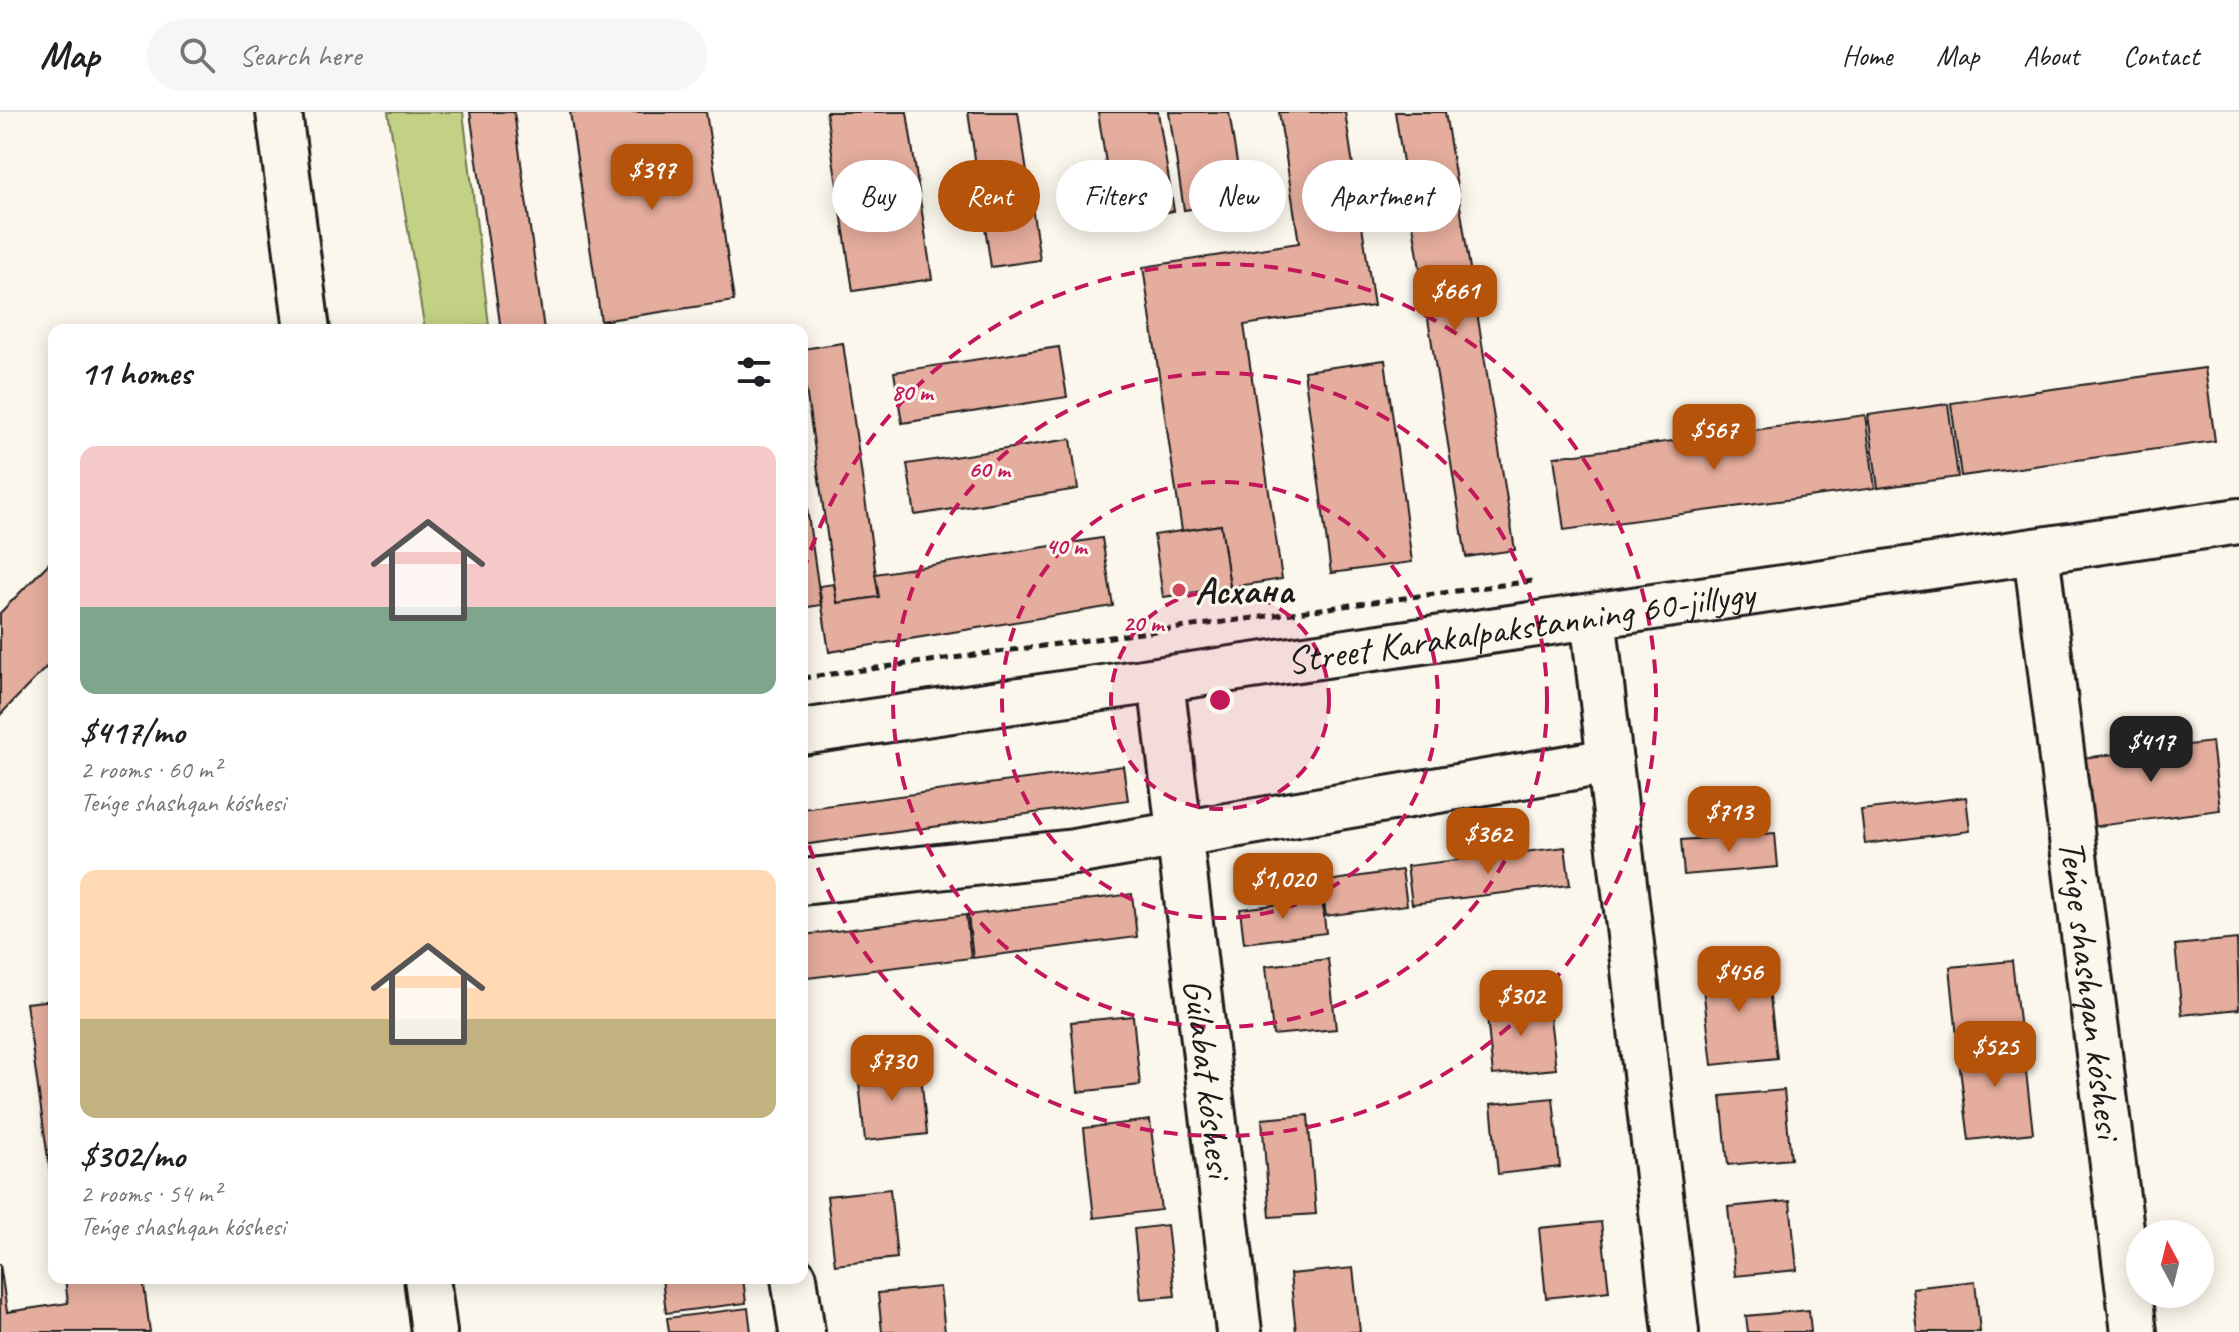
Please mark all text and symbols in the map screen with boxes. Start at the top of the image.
search box [147,19,707,91]
text: Map [40,32,99,79]
icon: search [175,33,219,77]
text: Search here [239,36,361,74]
text: Home [1842,38,1892,73]
text: Map [1936,38,1979,73]
text: About [2023,38,2079,73]
text: Contact [2123,38,2199,73]
pin: $397 [605,144,699,212]
text: $397 [629,153,675,186]
chip: Buy [832,160,922,232]
chip: Rent [938,160,1040,232]
chip: Filters [1056,160,1173,232]
chip: New [1189,160,1286,232]
chip: Apartment [1302,160,1461,232]
pin: $661 [1408,265,1502,333]
text: $661 [1431,274,1479,307]
icon: filters [732,350,776,394]
text: 11 homes [80,351,191,394]
text: 80 m [891,377,935,407]
pin: $567 [1667,404,1761,472]
text: $567 [1691,413,1737,446]
text: 60 m [968,454,1012,484]
icon: home [356,498,500,642]
text: 40 m [1045,531,1089,561]
place label: Асхана [1195,567,1296,614]
street label: Street Karakalpakstanning 60-jillygy [1284,569,1760,684]
marker: Асхана [1170,581,1188,599]
text: 20 m [1122,608,1166,638]
centre of rings [1206,686,1234,714]
text: $417/mo [80,710,185,753]
pin: $417 [2104,716,2198,784]
text: $417 [2128,725,2174,758]
text: 2 rooms · 60 m² [80,753,221,786]
text: Teńge shashqan kóshesi [80,786,285,819]
pin: $713 [1682,786,1776,854]
text: $713 [1706,795,1752,828]
pin: $362 [1441,808,1535,876]
text: $362 [1464,817,1512,850]
street label: Teńge shashqan kóshesi [2049,837,2133,1144]
pin: $1,020 [1218,853,1348,921]
text: $1,020 [1251,862,1315,895]
icon: home [356,922,500,1066]
pin: $456 [1692,946,1786,1014]
text: $456 [1716,955,1762,988]
pin: $302 [1474,970,1568,1038]
street label: Gúlabat kóshesi [1173,976,1244,1184]
text: $302 [1498,979,1544,1012]
pin: $525 [1948,1021,2042,1089]
text: $525 [1972,1030,2018,1063]
pin: $730 [845,1035,939,1103]
text: $730 [869,1044,915,1077]
text: $302/mo [80,1134,185,1177]
text: 2 rooms · 54 m² [80,1177,221,1210]
text: Teńge shashqan kóshesi [80,1210,285,1243]
north arrow [2126,1220,2214,1308]
map controls [2126,1220,2214,1308]

